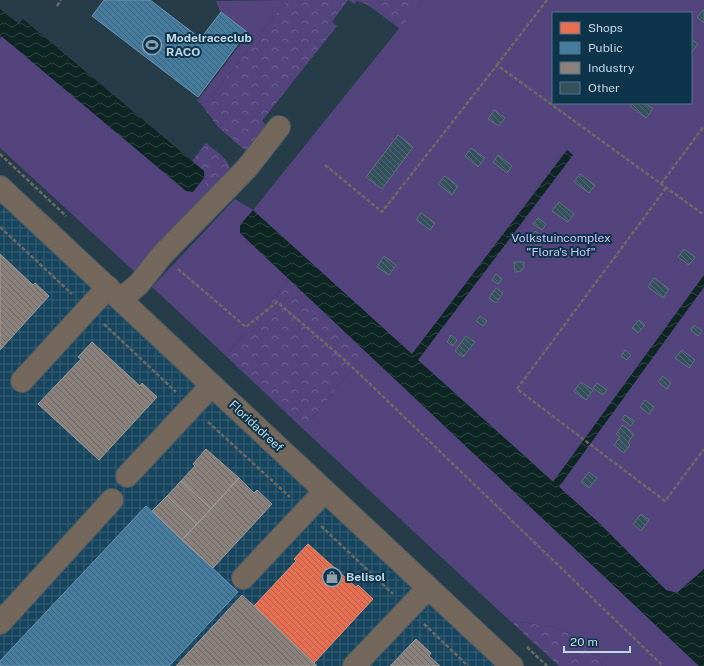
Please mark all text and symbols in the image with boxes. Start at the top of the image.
legend [552,12,692,104]
text: Shops [588,21,623,35]
place label: Modelraceclub RACO [166,31,252,59]
sports icon: Modelraceclub RACO [141,34,163,56]
text: Public [588,41,623,55]
text: Industry [588,61,635,75]
text: Other [588,81,620,95]
park label: Volkstuincomplex "Flora's Hof" [511,231,611,259]
street label: Floridadreef [226,397,286,455]
shop icon: Belisol [321,566,343,588]
place label: Belisol [346,570,386,584]
scale bar [564,628,630,654]
text: 20 m [570,635,598,649]

